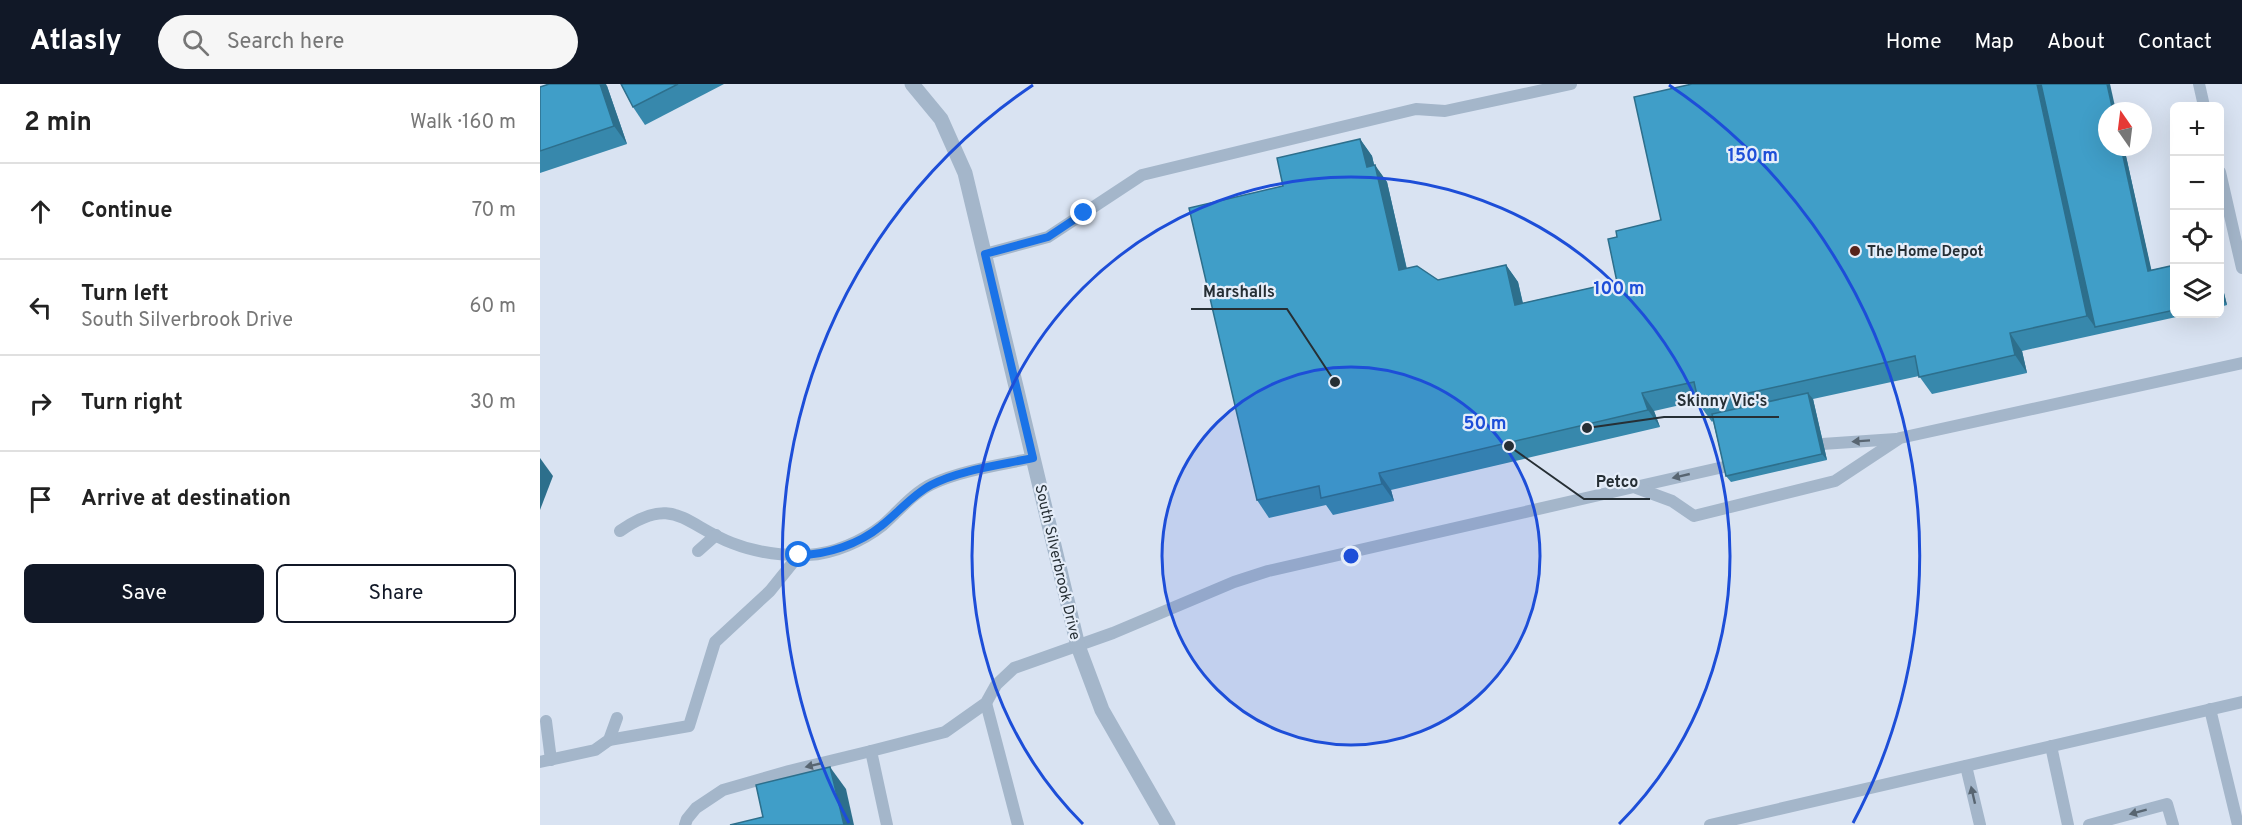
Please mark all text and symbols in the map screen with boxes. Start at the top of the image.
search box [158,15,578,69]
text: Atlasly [30,24,122,60]
icon: search [179,26,212,59]
text: Search here [227,29,344,56]
text: Home [1886,29,1942,56]
text: Map [1975,29,2014,56]
text: About [2047,29,2105,56]
text: Contact [2138,29,2212,56]
north arrow [2098,102,2152,156]
map controls [2170,102,2224,318]
button: + [2170,102,2224,156]
text: 2 min [24,107,92,140]
text: Walk · 160 m [410,110,516,136]
text: 150 m [1728,145,1778,168]
button: − [2170,156,2224,210]
icon: ahead [24,195,57,228]
text: Continue [81,198,172,225]
text: 70 m [472,198,516,224]
route end [1070,199,1096,225]
button: locate [2170,210,2224,264]
place label: The Home Depot [1867,243,1984,262]
marker: The Home Depot [1848,244,1862,258]
button: layers [2170,264,2224,318]
callout: Marshalls [1191,275,1287,309]
text: 100 m [1593,278,1645,301]
text: Turn left [81,281,169,308]
text: Marshalls [1203,283,1275,303]
icon: left [24,291,57,324]
text: 60 m [470,294,516,320]
text: South Silverbrook Drive [81,308,293,334]
callout: Skinny Vic's [1664,383,1779,417]
icon: right [24,387,57,420]
text: Turn right [81,390,183,417]
text: 30 m [470,390,516,416]
text: Skinny Vic's [1677,392,1767,412]
text: 50 m [1463,413,1507,436]
one-way arrow [1852,436,1871,446]
callout: Petco [1584,465,1650,499]
one-way arrow [1672,472,1690,482]
text: Petco [1596,473,1638,493]
icon: arrive [24,483,57,516]
street label: South Silverbrook Drive [1029,483,1084,642]
text: Arrive at destination [81,486,291,513]
route start [785,541,811,567]
centre of rings [1341,546,1361,566]
button: Save [24,564,264,623]
button: Share [276,564,516,623]
one-way arrow [805,760,823,770]
one-way arrow [1967,786,1977,805]
one-way arrow [2129,808,2147,817]

